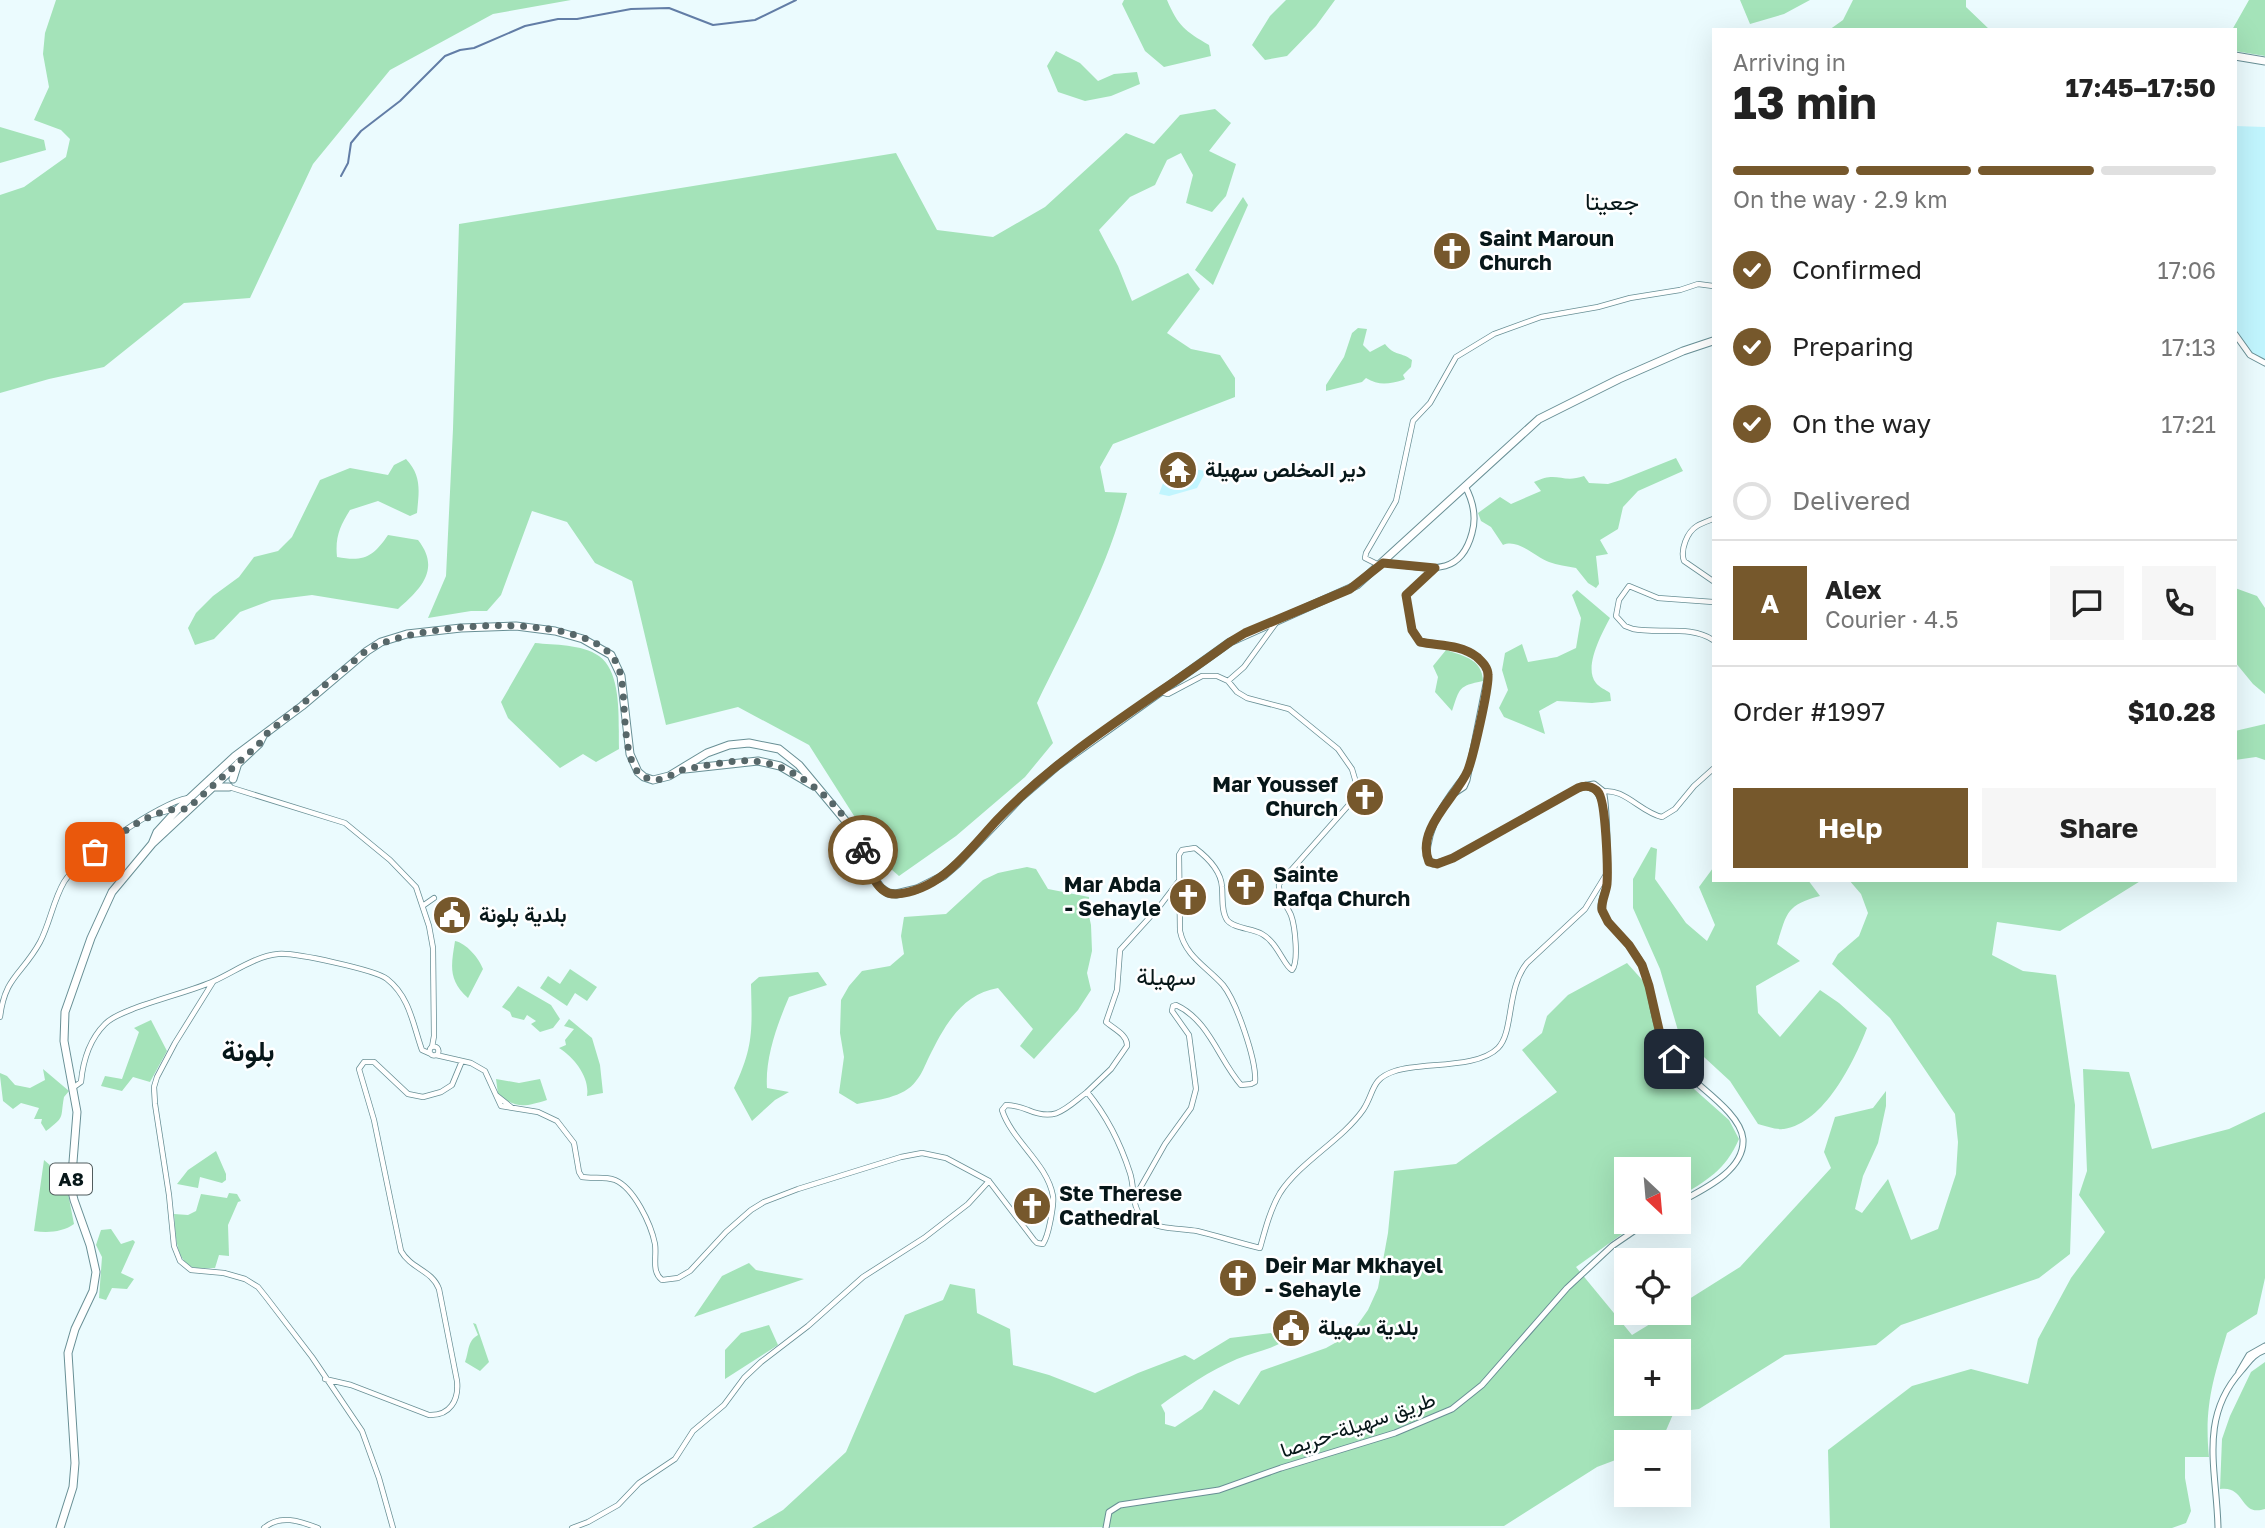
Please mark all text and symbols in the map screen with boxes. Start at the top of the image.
text: Arriving in [1733,48,1846,76]
text: 17:45–17:50 [2066,72,2216,103]
text: 13 min [1733,74,1877,129]
text: On the way · 2.9 km [1733,185,1948,213]
district label: جعيتا [1585,186,1639,216]
place label: Saint Maroun Church [1479,225,1614,275]
church icon: Saint Maroun Church [1431,230,1473,272]
icon: check [1733,251,1771,289]
text: Confirmed [1792,254,1922,285]
text: 17:06 [2158,256,2216,284]
icon: check [1733,328,1771,366]
text: Preparing [1792,331,1914,362]
text: 17:13 [2161,333,2216,361]
icon: check [1733,405,1771,443]
text: On the way [1792,408,1931,439]
text: 17:21 [2161,410,2216,438]
temple icon: دير المخلص سهيلة [1157,449,1199,491]
place label: دير المخلص سهيلة [1205,456,1366,483]
text: Delivered [1792,485,1911,516]
button: chat [2050,566,2124,640]
button: phone [2142,566,2216,640]
text: Alex [1825,574,1882,605]
text: A [1761,588,1779,619]
text: Courier · 4.5 [1825,605,1958,633]
text: Order #1997 [1733,696,1885,727]
text: $10.28 [2127,696,2216,727]
place label: Mar Youssef Church [1212,771,1338,821]
church icon: Mar Youssef Church [1344,776,1386,818]
button: Help [1733,788,1968,868]
button: Share [1982,788,2216,868]
courier [828,815,898,885]
pin [65,822,125,882]
icon: bike [844,831,882,869]
icon: bag [76,833,114,871]
place label: Sainte Rafqa Church [1273,861,1410,911]
church icon: Sainte Rafqa Church [1225,866,1267,908]
place label: Mar Abda - Sehayle [1064,871,1161,921]
church icon: Mar Abda - Sehayle [1167,876,1209,918]
public building icon: بلدية بلونة [431,894,473,936]
place label: بلدية بلونة [479,901,567,928]
district label: سهيلة [1136,961,1196,992]
pin [1644,1029,1704,1089]
district label: بلونة [221,1034,275,1069]
icon: home [1655,1040,1693,1078]
north arrow [1614,1157,1690,1234]
map controls [1614,1157,1691,1507]
road number: A8 [50,1163,92,1194]
place label: Ste Therese Cathedral [1059,1180,1182,1230]
church icon: Ste Therese Cathedral [1011,1185,1053,1227]
button: locate [1614,1248,1691,1325]
place label: Deir Mar Mkhayel - Sehayle [1265,1252,1443,1302]
church icon: Deir Mar Mkhayel - Sehayle [1217,1257,1259,1299]
public building icon: بلدية سهيلة [1270,1307,1312,1349]
place label: بلدية سهيلة [1318,1314,1418,1341]
button: + [1614,1339,1691,1416]
street label: طريق سهيلة-حريصا [1277,1385,1439,1464]
button: − [1614,1430,1691,1507]

